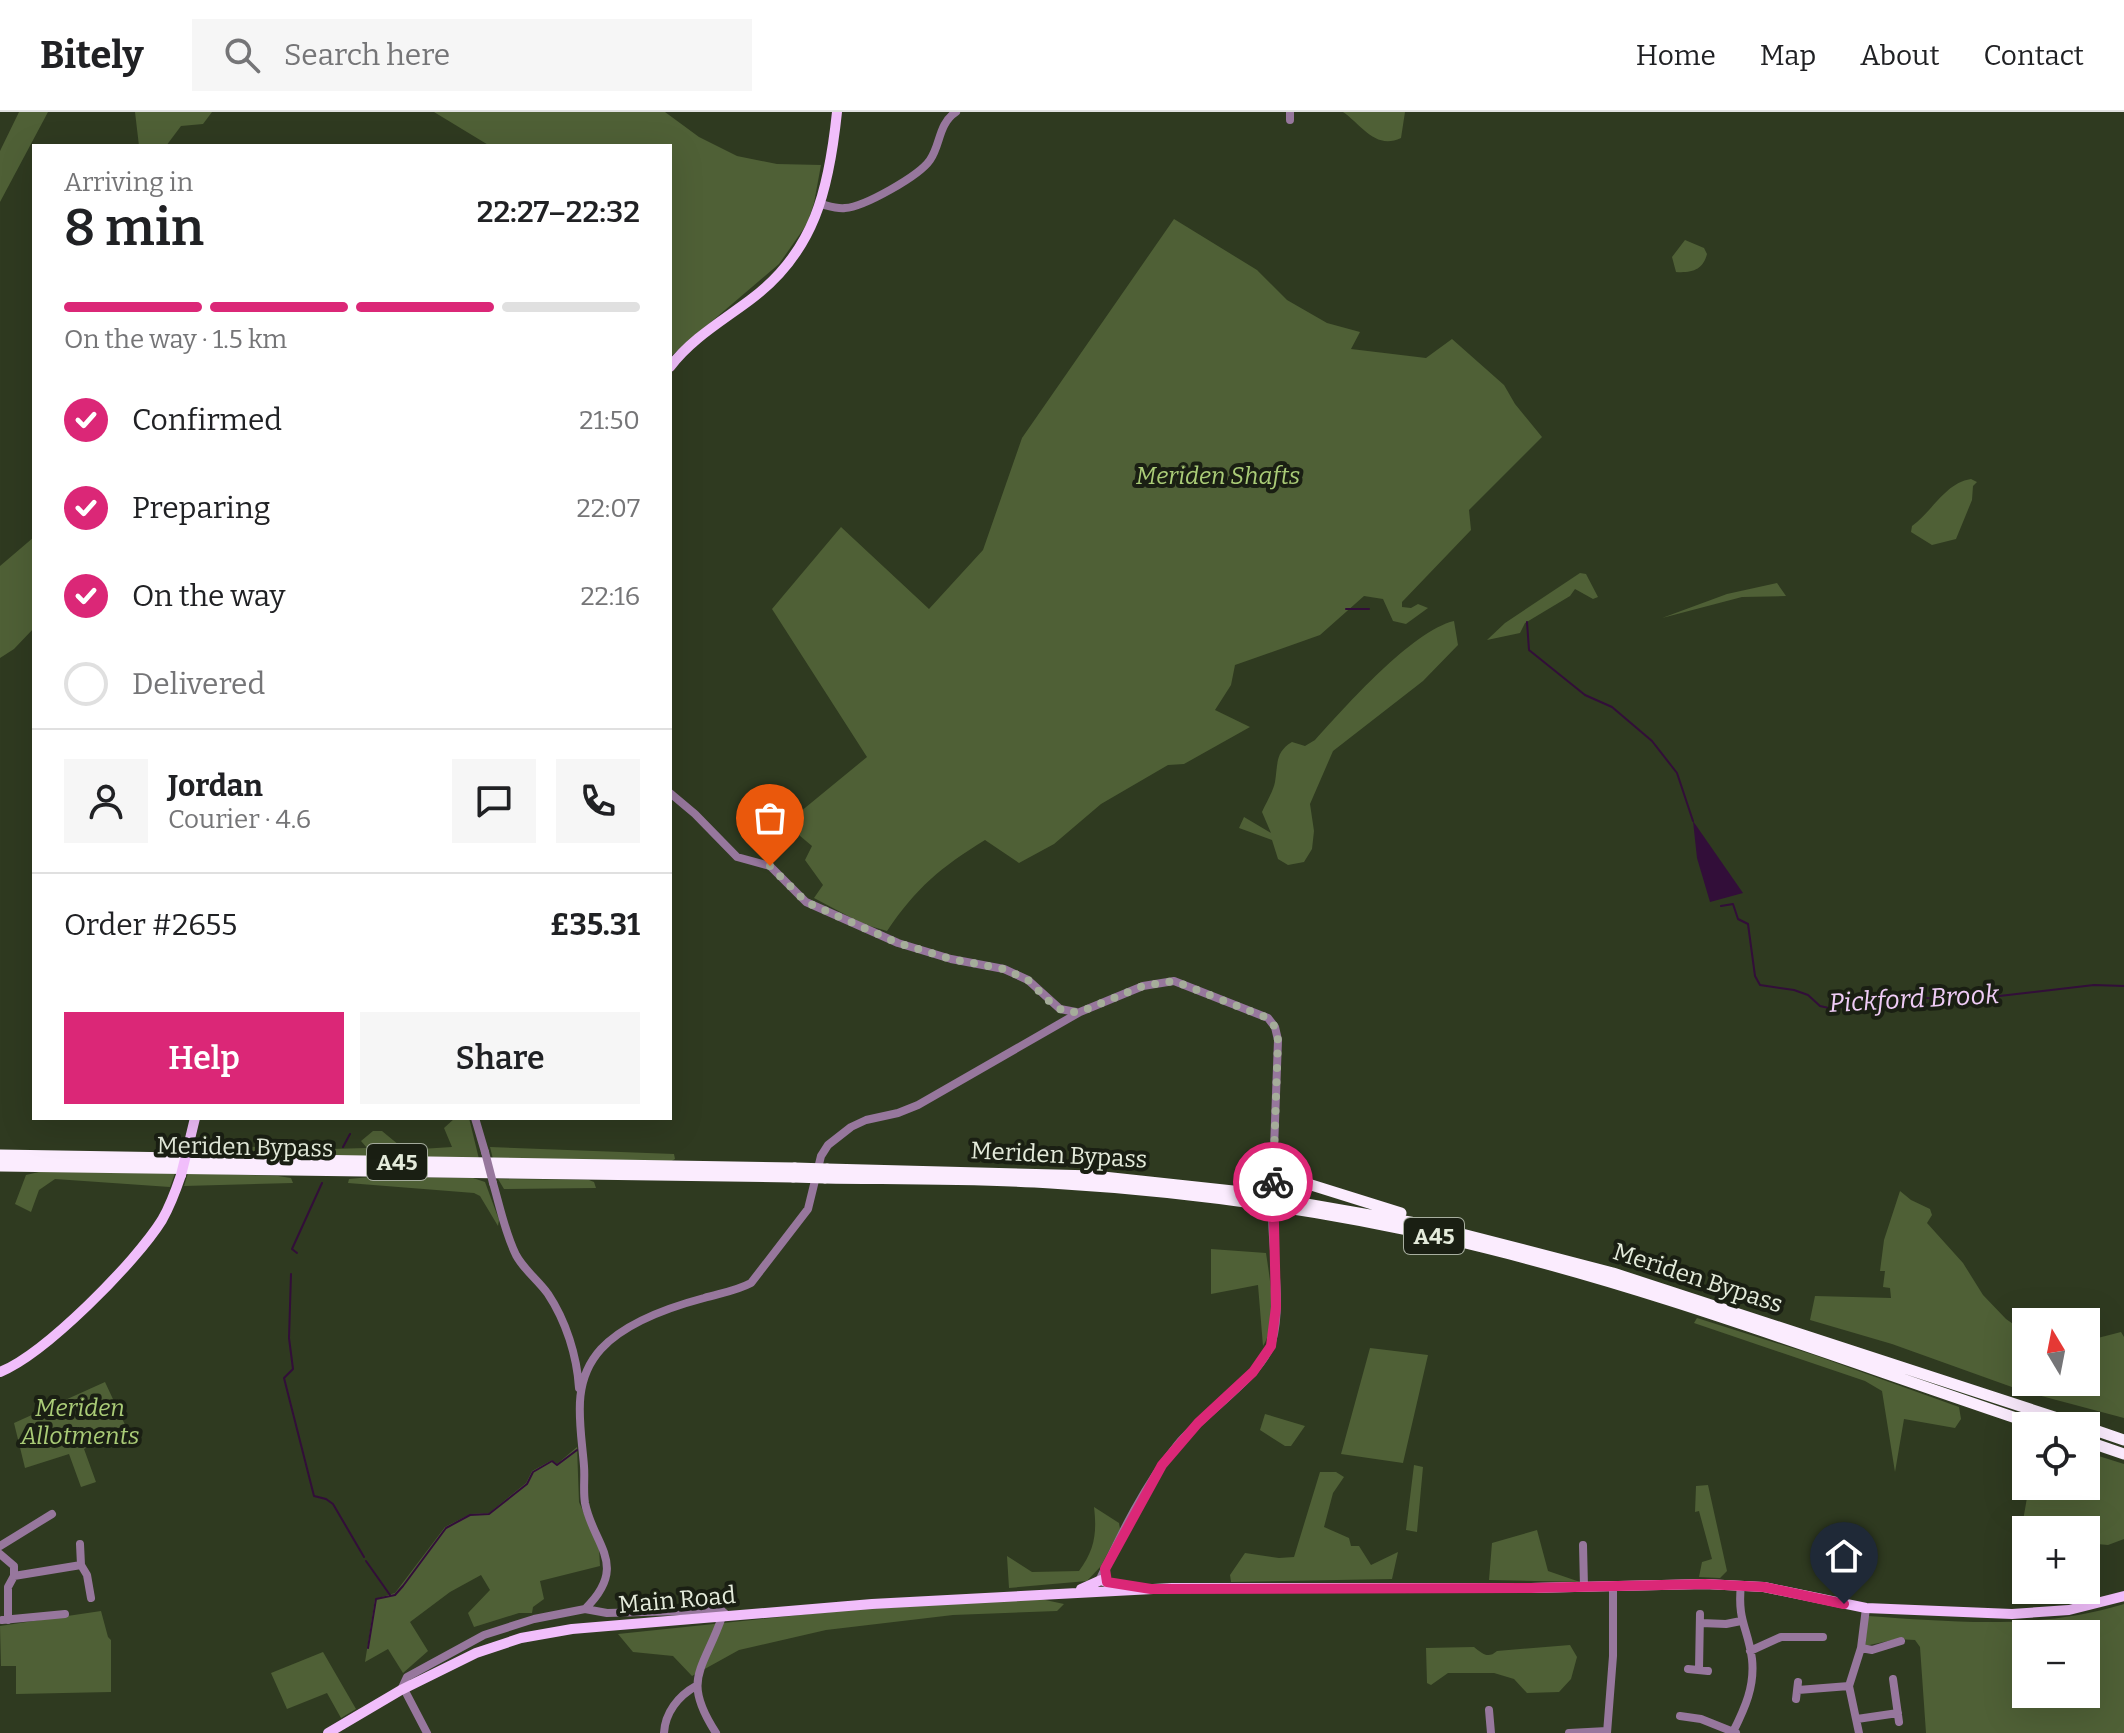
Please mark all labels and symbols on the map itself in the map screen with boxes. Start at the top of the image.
park label: Meriden Shafts [1136,462,1300,490]
pin [736,784,804,866]
water label: Pickford Brook [1828,979,2001,1019]
street label: Meriden Bypass [156,1131,334,1163]
street label: Meriden Bypass [970,1136,1148,1174]
courier [1233,1142,1313,1222]
road number: A45 [367,1144,427,1180]
road number: A45 [1404,1218,1464,1254]
street label: Meriden Bypass [1610,1237,1786,1319]
north arrow [2012,1308,2100,1396]
park label: Meriden Allotments [20,1394,139,1450]
pin [1810,1522,1878,1604]
street label: Main Road [617,1581,737,1619]

